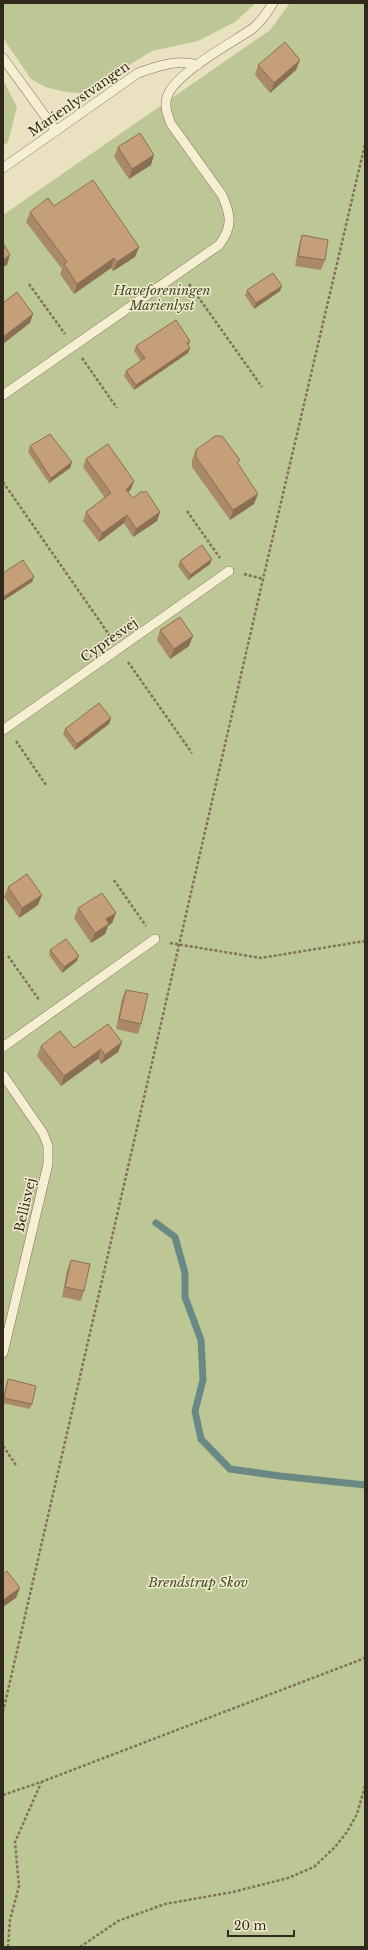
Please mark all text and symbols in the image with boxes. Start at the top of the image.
street label: Marienlystvangen [25,58,133,140]
park label: Haveforeningen Marienlyst [113,282,210,314]
street label: Cypresvej [77,614,141,666]
street label: Bellisvej [11,1176,39,1234]
park label: Brendstrup Skov [147,1574,248,1591]
scale bar [228,1912,294,1938]
text: 20 m [234,1918,266,1933]

